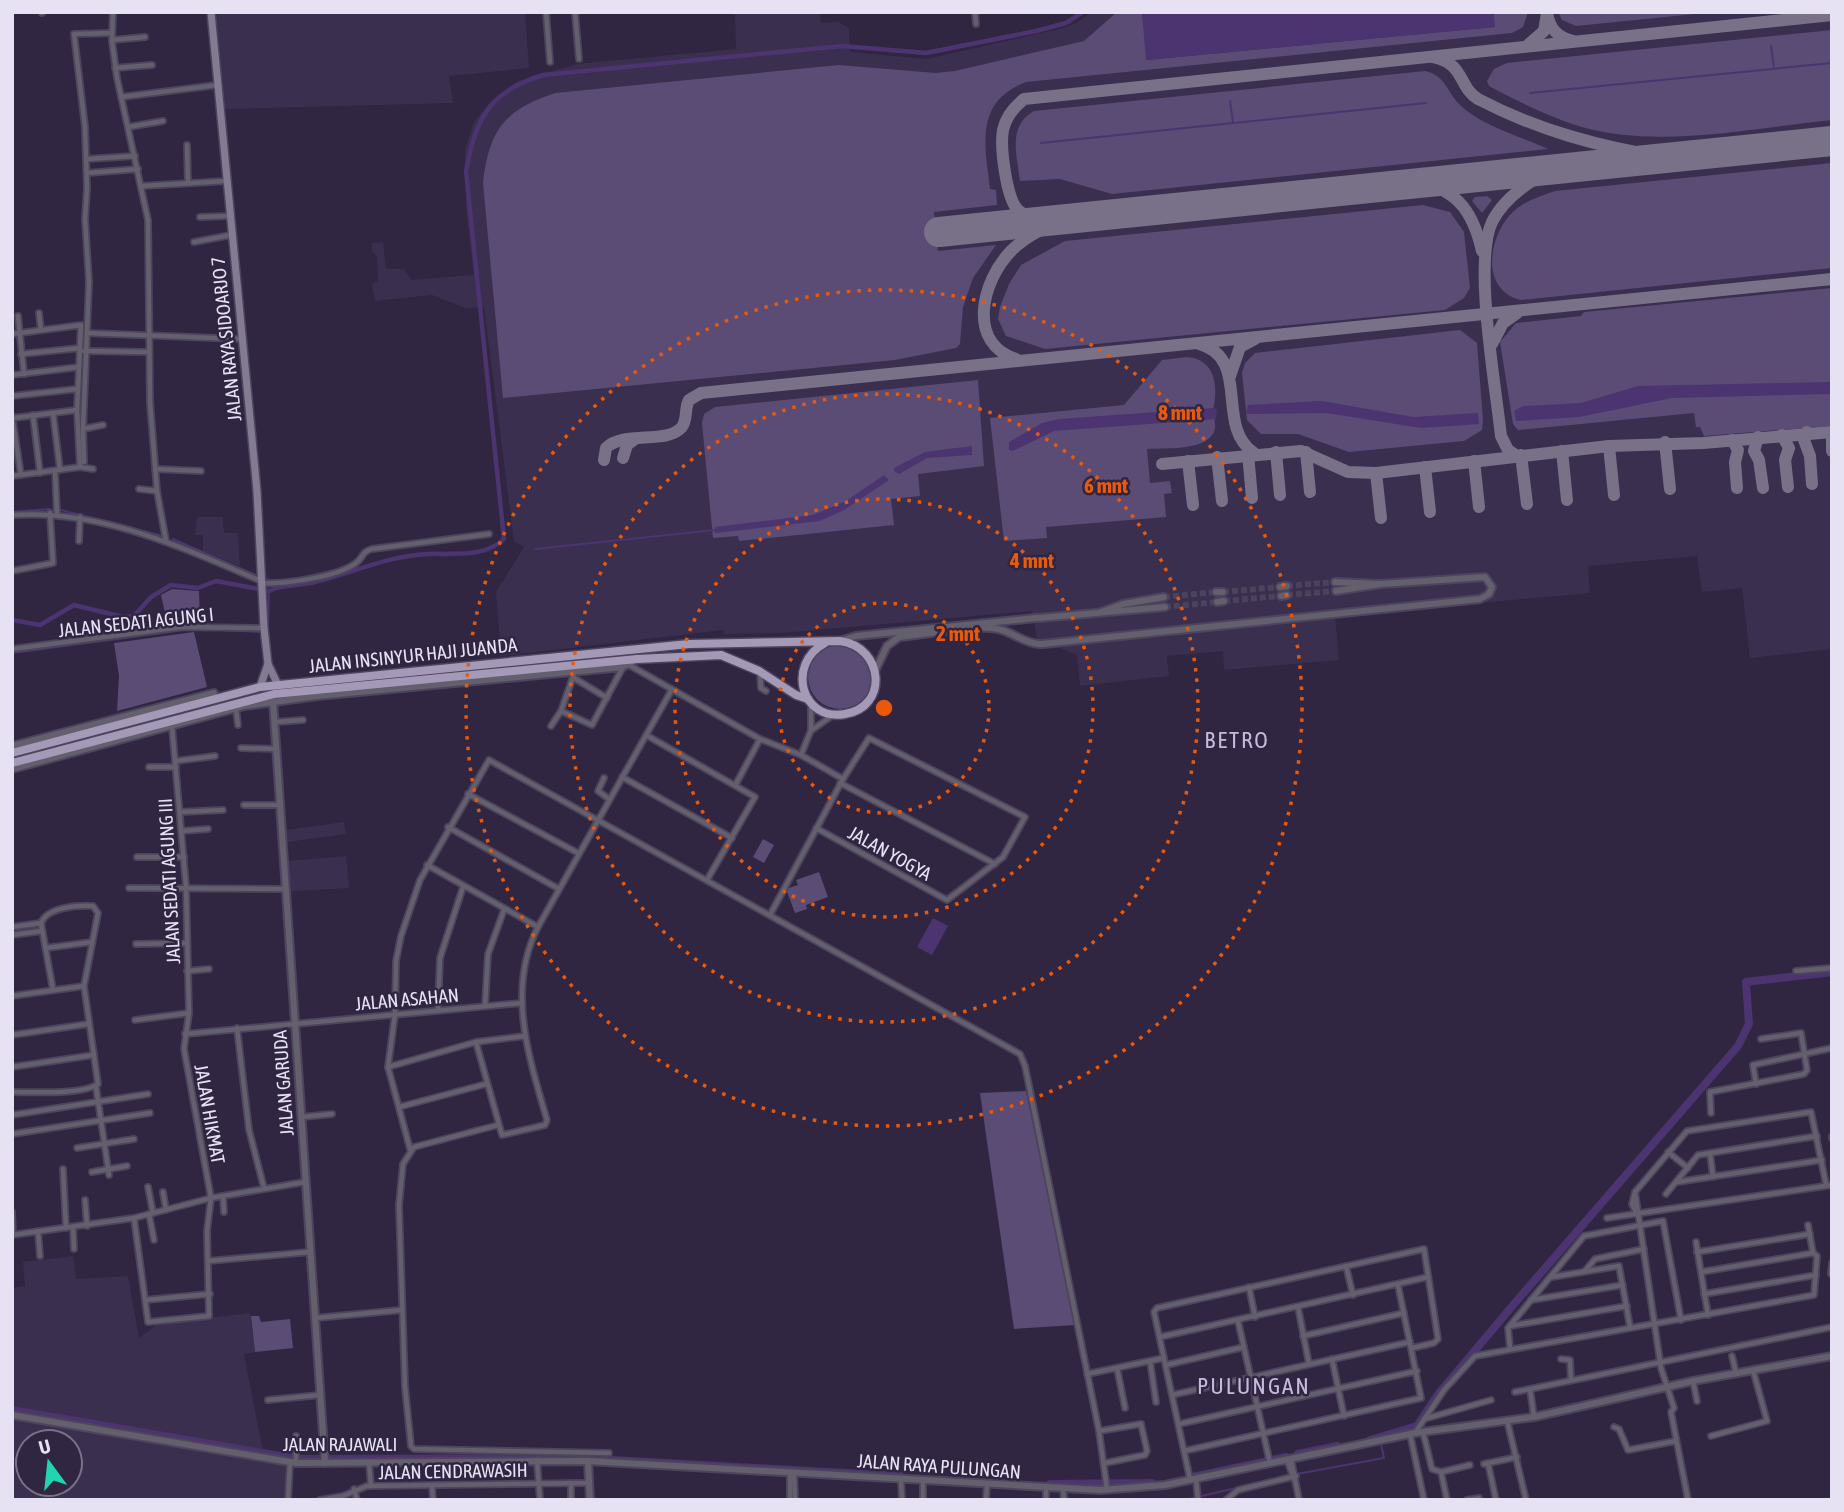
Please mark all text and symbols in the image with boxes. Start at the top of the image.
street label: JALAN RAYA SIDOARJO 7 [206,256,246,422]
text: 8 mnt [1158,400,1202,424]
text: 6 mnt [1084,473,1128,497]
text: 4 mnt [1009,548,1054,572]
street label: JALAN SEDATI AGUNG I [57,603,215,641]
text: 2 mnt [936,621,980,645]
street label: JALAN INSINYUR HAJI JUANDA [308,633,519,677]
centre of rings [872,696,896,720]
district label: BETRO [1204,727,1270,753]
street label: JALAN SEDATI AGUNG III [154,798,184,964]
street label: JALAN YOGYA [845,821,936,885]
street label: JALAN ASAHAN [354,984,460,1014]
street label: JALAN GARUDA [268,1029,298,1137]
street label: JALAN HIKMAT [190,1063,230,1166]
district label: PULUNGAN [1197,1373,1311,1399]
north arrow [14,1428,84,1498]
street label: JALAN RAJAWALI [283,1433,397,1455]
text: U [36,1435,53,1459]
street label: JALAN RAYA PULUNGAN [856,1449,1022,1483]
street label: JALAN CENDRAWASIH [378,1459,528,1483]

